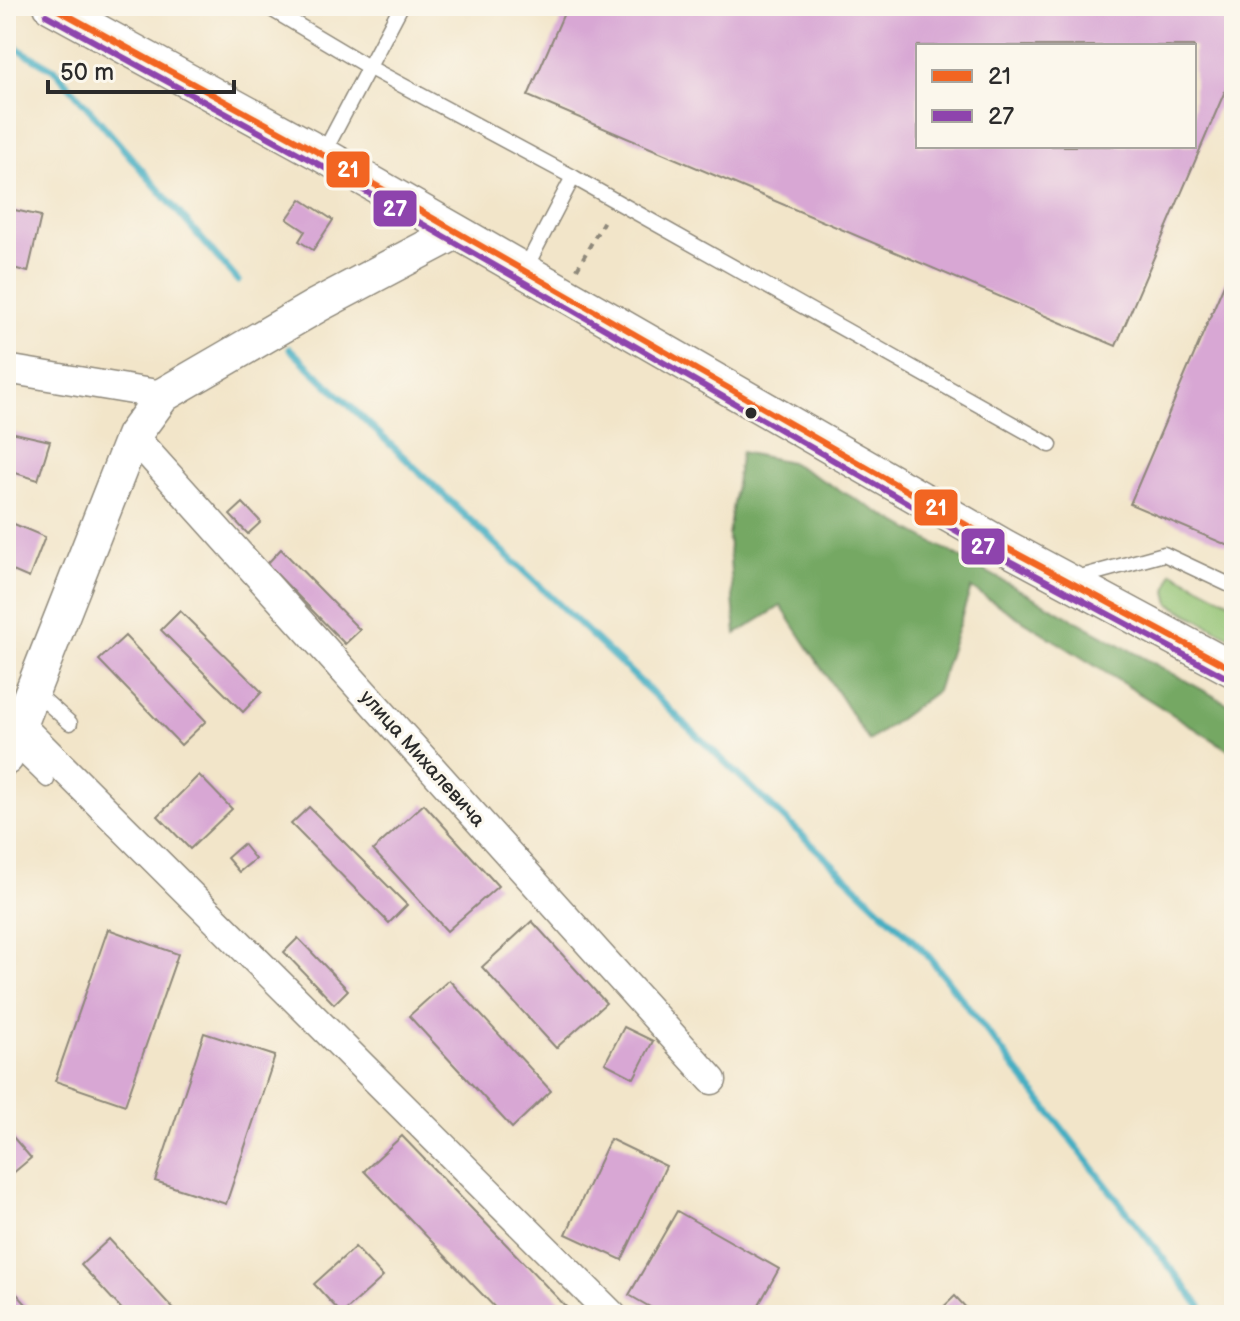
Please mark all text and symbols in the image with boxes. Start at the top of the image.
scale bar [48,44,234,94]
legend [916,44,1196,148]
text: 50 m [60,58,114,87]
text: 21 [988,62,1011,91]
text: 27 [988,102,1014,131]
line badge: 21 [325,150,371,189]
text: 21 [337,157,359,184]
line badge: 27 [372,189,418,228]
text: 27 [383,196,407,223]
unlabelled marker [743,405,759,421]
line badge: 21 [913,488,959,527]
text: 21 [925,495,947,522]
line badge: 27 [960,527,1006,566]
text: 27 [971,534,995,561]
street label: улица Михалевича [355,685,490,832]

